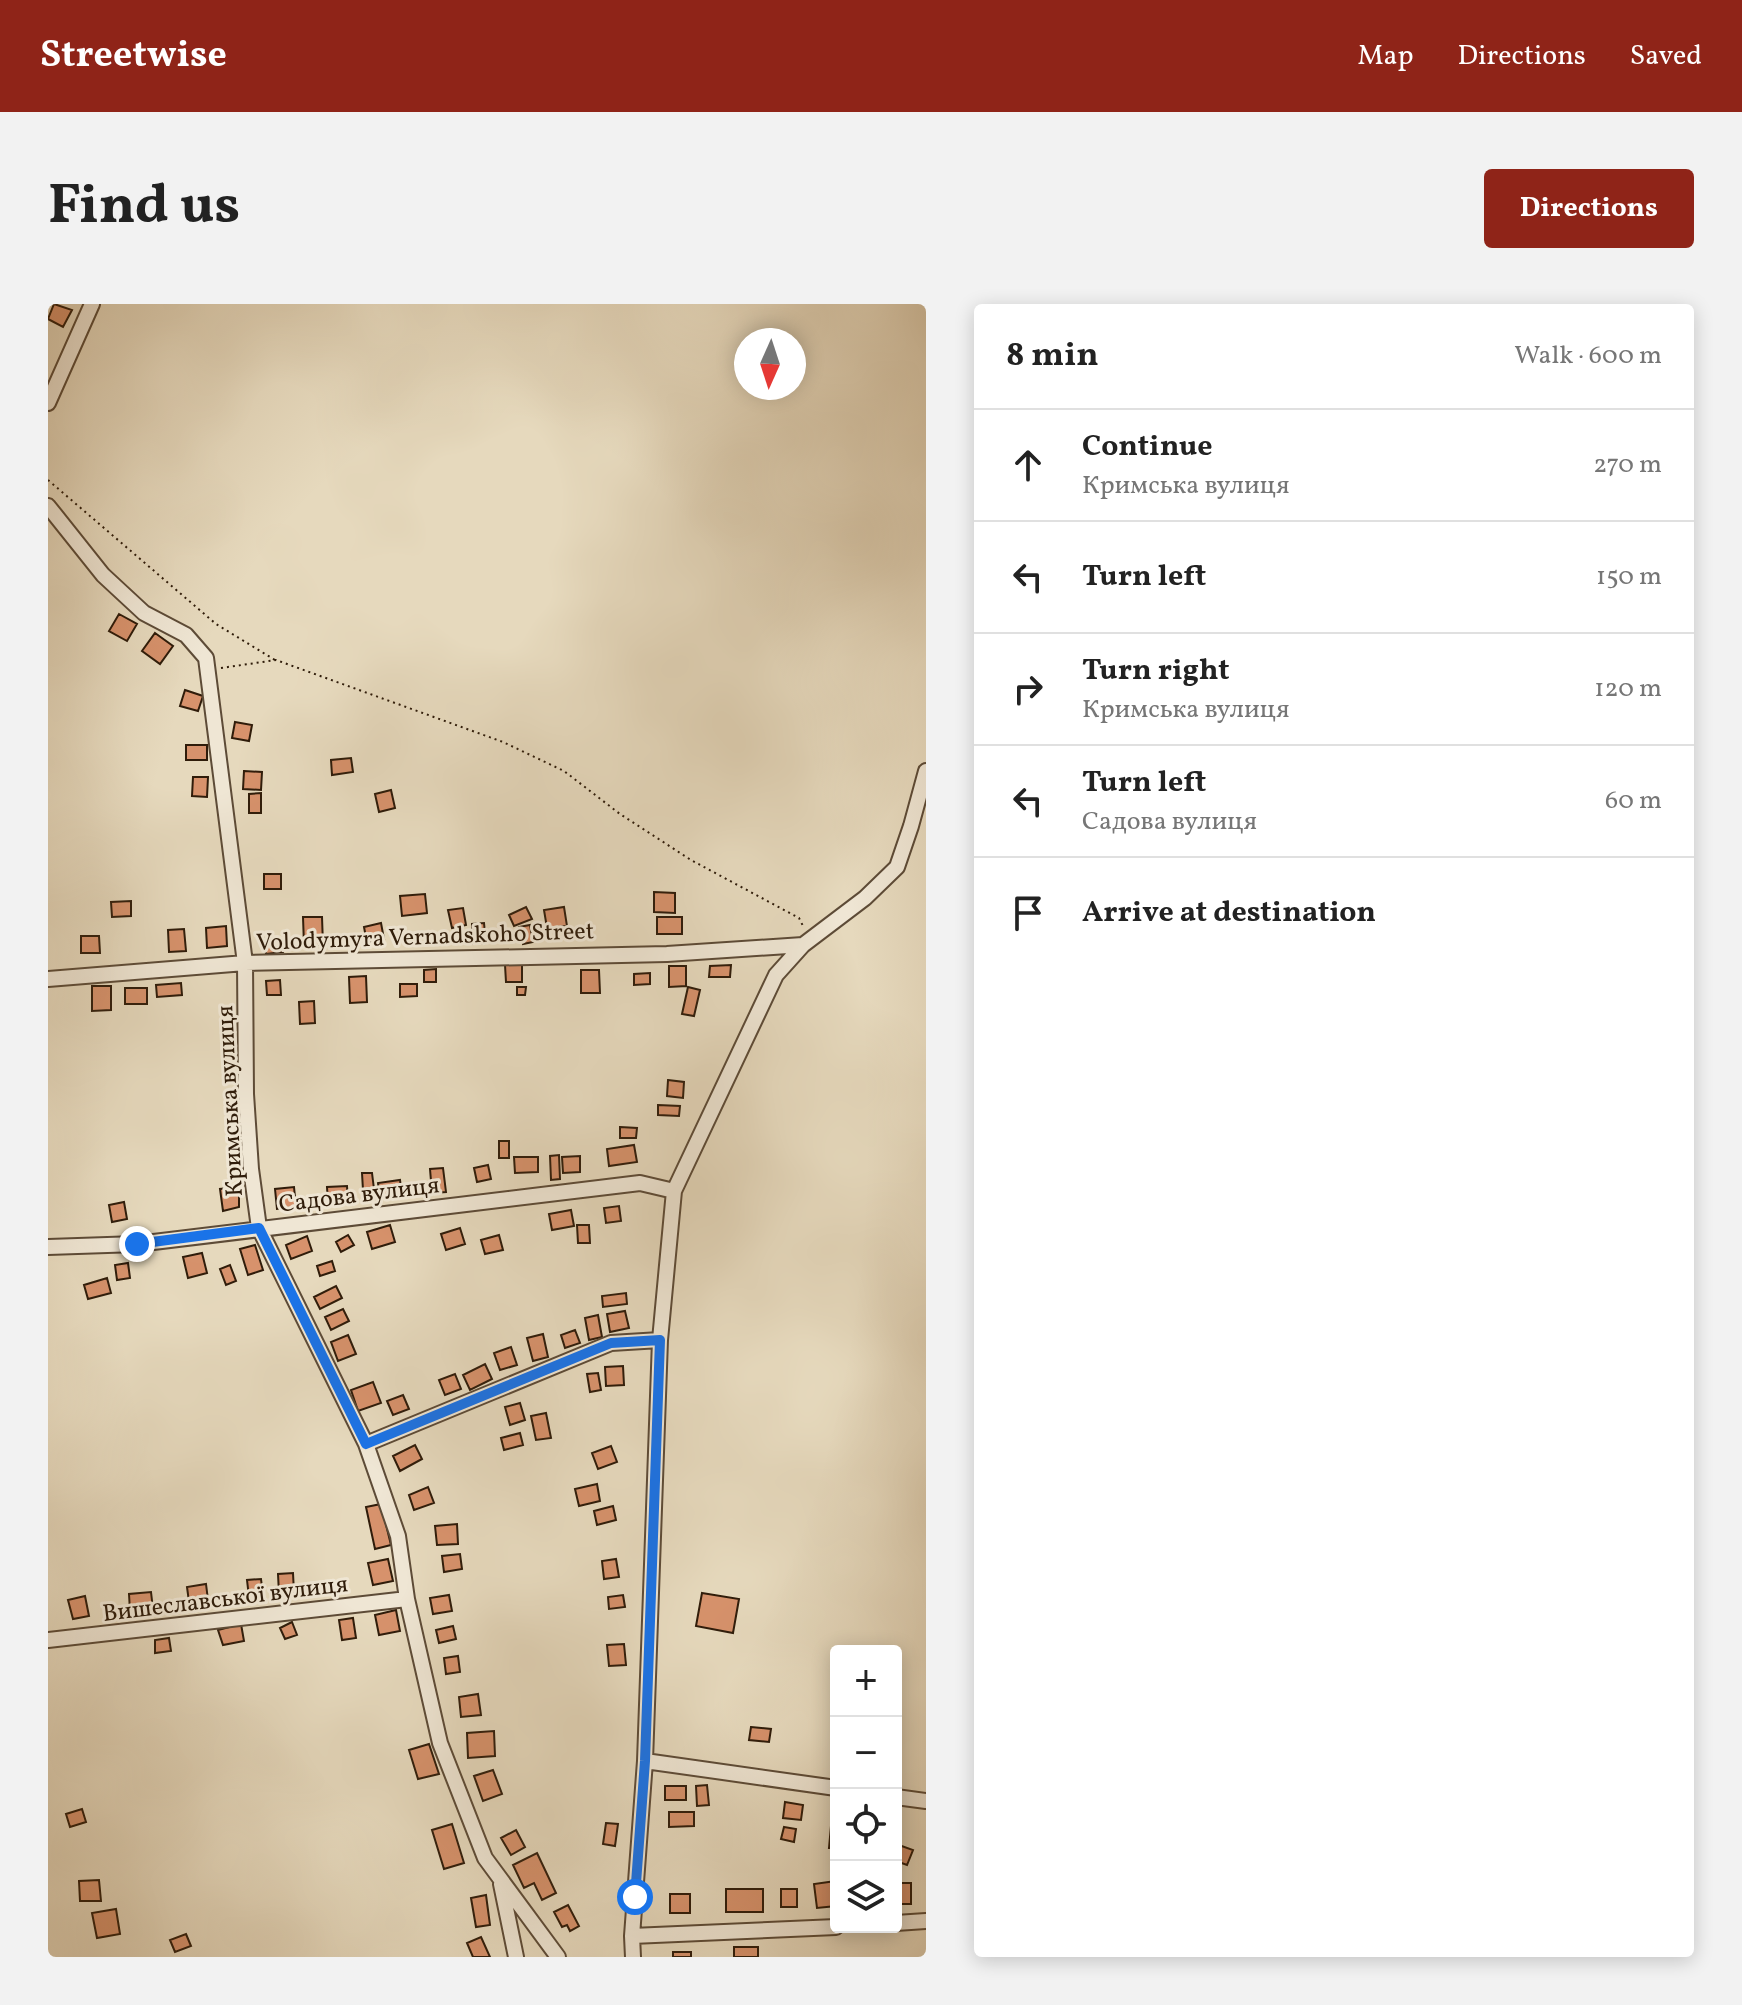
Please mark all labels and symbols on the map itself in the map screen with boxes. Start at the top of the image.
north arrow [734,328,806,400]
street label: Volodymyra Vernadskoho Street [255,915,595,961]
street label: Кримська вулиця [209,1004,253,1197]
street label: Садова вулиця [277,1169,441,1223]
route end [119,1226,155,1262]
street label: Вишеславської вулиця [101,1568,350,1632]
route start [617,1879,653,1915]

